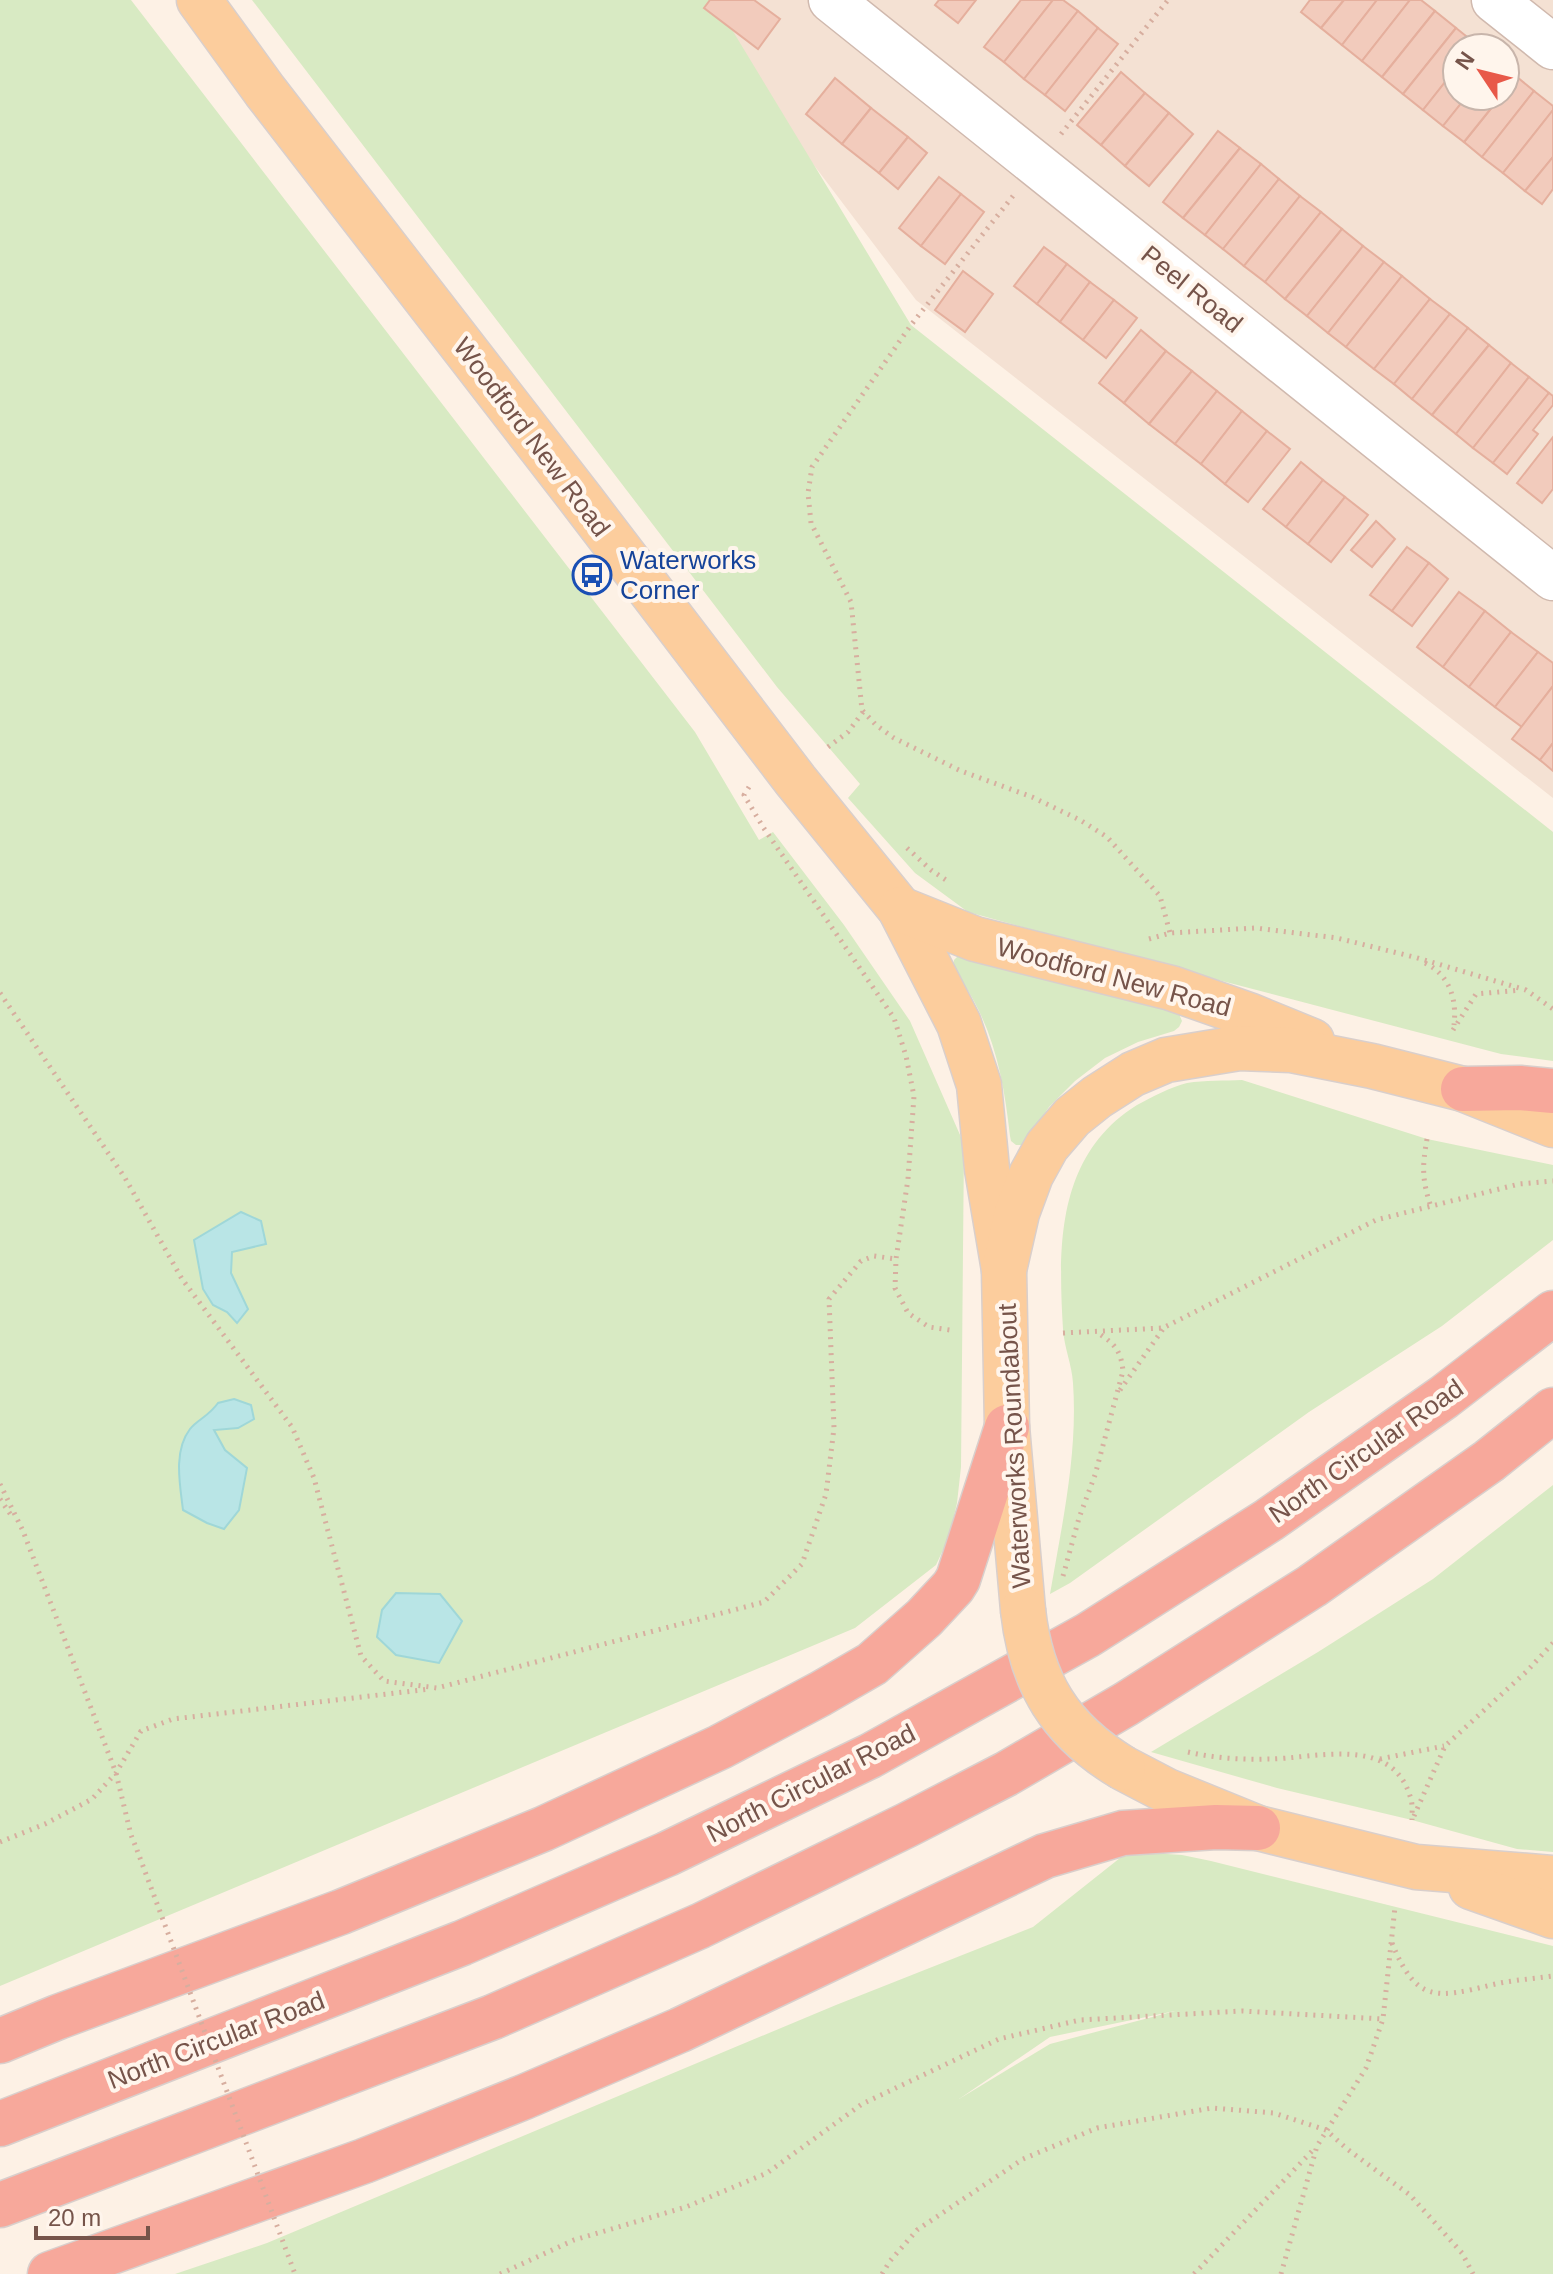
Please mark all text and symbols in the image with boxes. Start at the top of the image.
north arrow [1441,32,1521,112]
text: N [1450,47,1480,74]
street label: Peel Road [1135,239,1249,339]
street label: Woodford New Road [448,332,616,542]
place label: Waterworks Corner [620,545,756,605]
bus stop icon: Waterworks Corner [571,554,613,596]
street label: Woodford New Road [994,931,1234,1023]
street label: Waterworks Roundabout [992,1302,1036,1589]
street label: North Circular Road [1263,1373,1469,1529]
street label: North Circular Road [702,1717,920,1849]
street label: North Circular Road [103,1985,329,2095]
scale bar [36,2190,148,2240]
text: 20 m [48,2204,101,2231]

